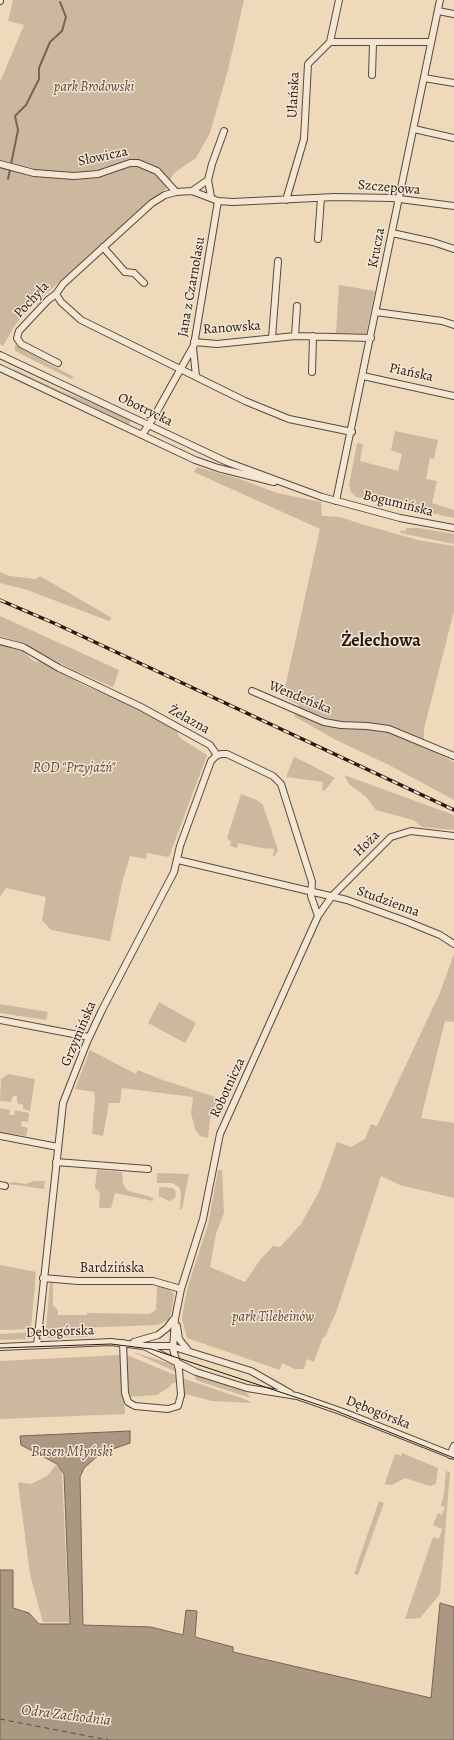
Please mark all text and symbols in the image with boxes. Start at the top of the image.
street label: Ułańska [284,71,304,119]
park label: park Brodowski [54,80,134,96]
street label: Słowicza [77,144,129,170]
street label: Szczepowa [357,177,421,199]
street label: Krucza [365,226,389,270]
street label: Jana z Czarnolasu [175,236,209,338]
street label: Pochyła [11,278,53,322]
street label: Ranowska [203,318,261,338]
street label: Piańska [387,360,435,386]
street label: Obotrycka [115,389,175,431]
street label: Bogumińska [361,487,435,521]
district label: Żelechowa [341,631,421,653]
street label: Wendeńska [266,678,334,718]
street label: Żelazna [165,702,213,738]
park label: ROD "Przyjaźń" [33,761,115,777]
street label: Hoża [350,827,384,861]
street label: Studzienna [354,883,422,921]
street label: Grzymińska [58,999,100,1069]
street label: Robotnicza [207,1055,249,1121]
street label: Bardzińska [80,1261,144,1277]
park label: park Tilebeinów [232,1310,314,1326]
street label: Dębogórska [26,1322,94,1342]
street label: Dębogórska [343,1392,413,1434]
water label: Basen Młyński [31,1443,113,1461]
water label: Odra Zachodnia [20,1702,112,1730]

